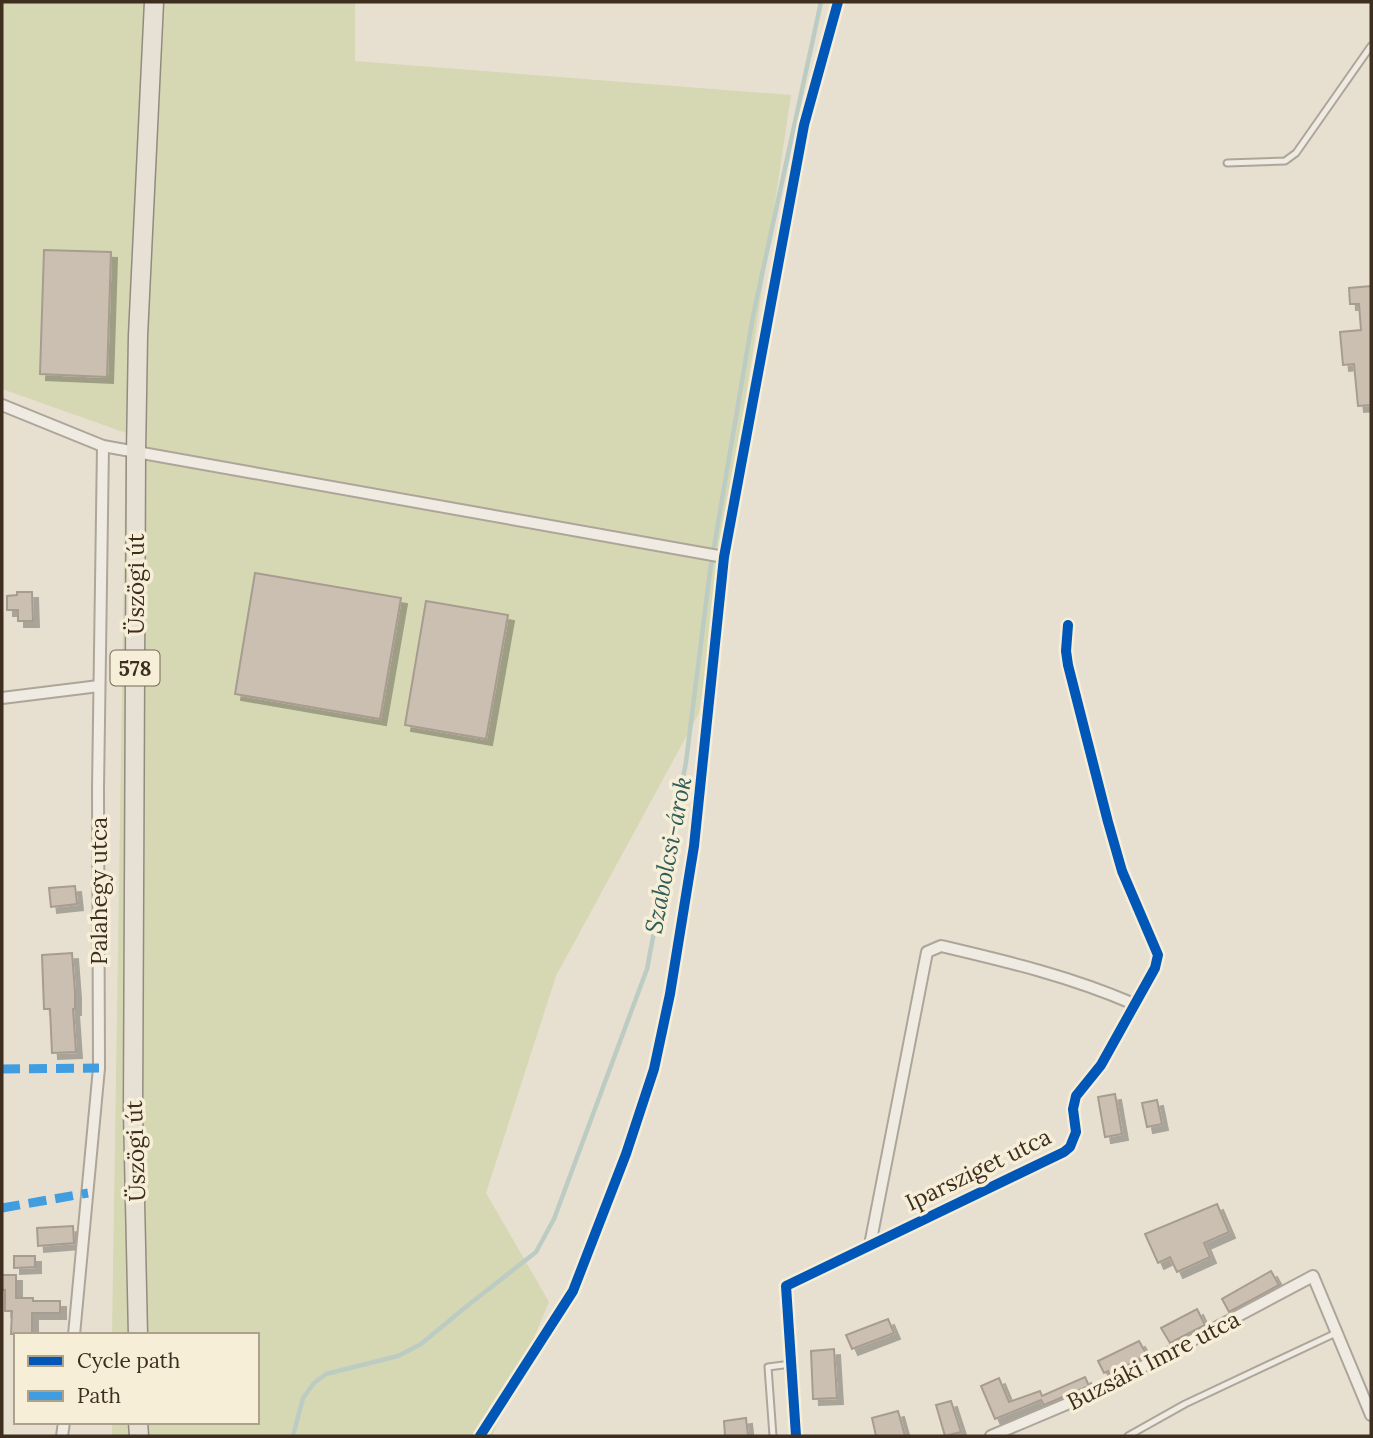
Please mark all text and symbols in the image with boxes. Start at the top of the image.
street label: Üszögi út [121,533,150,635]
road number: 578 [110,650,160,686]
water label: Szabolcsi-árok [638,774,698,936]
street label: Palahegy utca [84,817,113,965]
street label: Üszögi út [119,1100,151,1202]
street label: Iparsziget utca [900,1121,1056,1217]
street label: Buzsáki Imre utca [1062,1304,1244,1416]
legend [14,1333,259,1424]
text: Cycle path [77,1347,180,1374]
text: Path [77,1382,121,1409]

